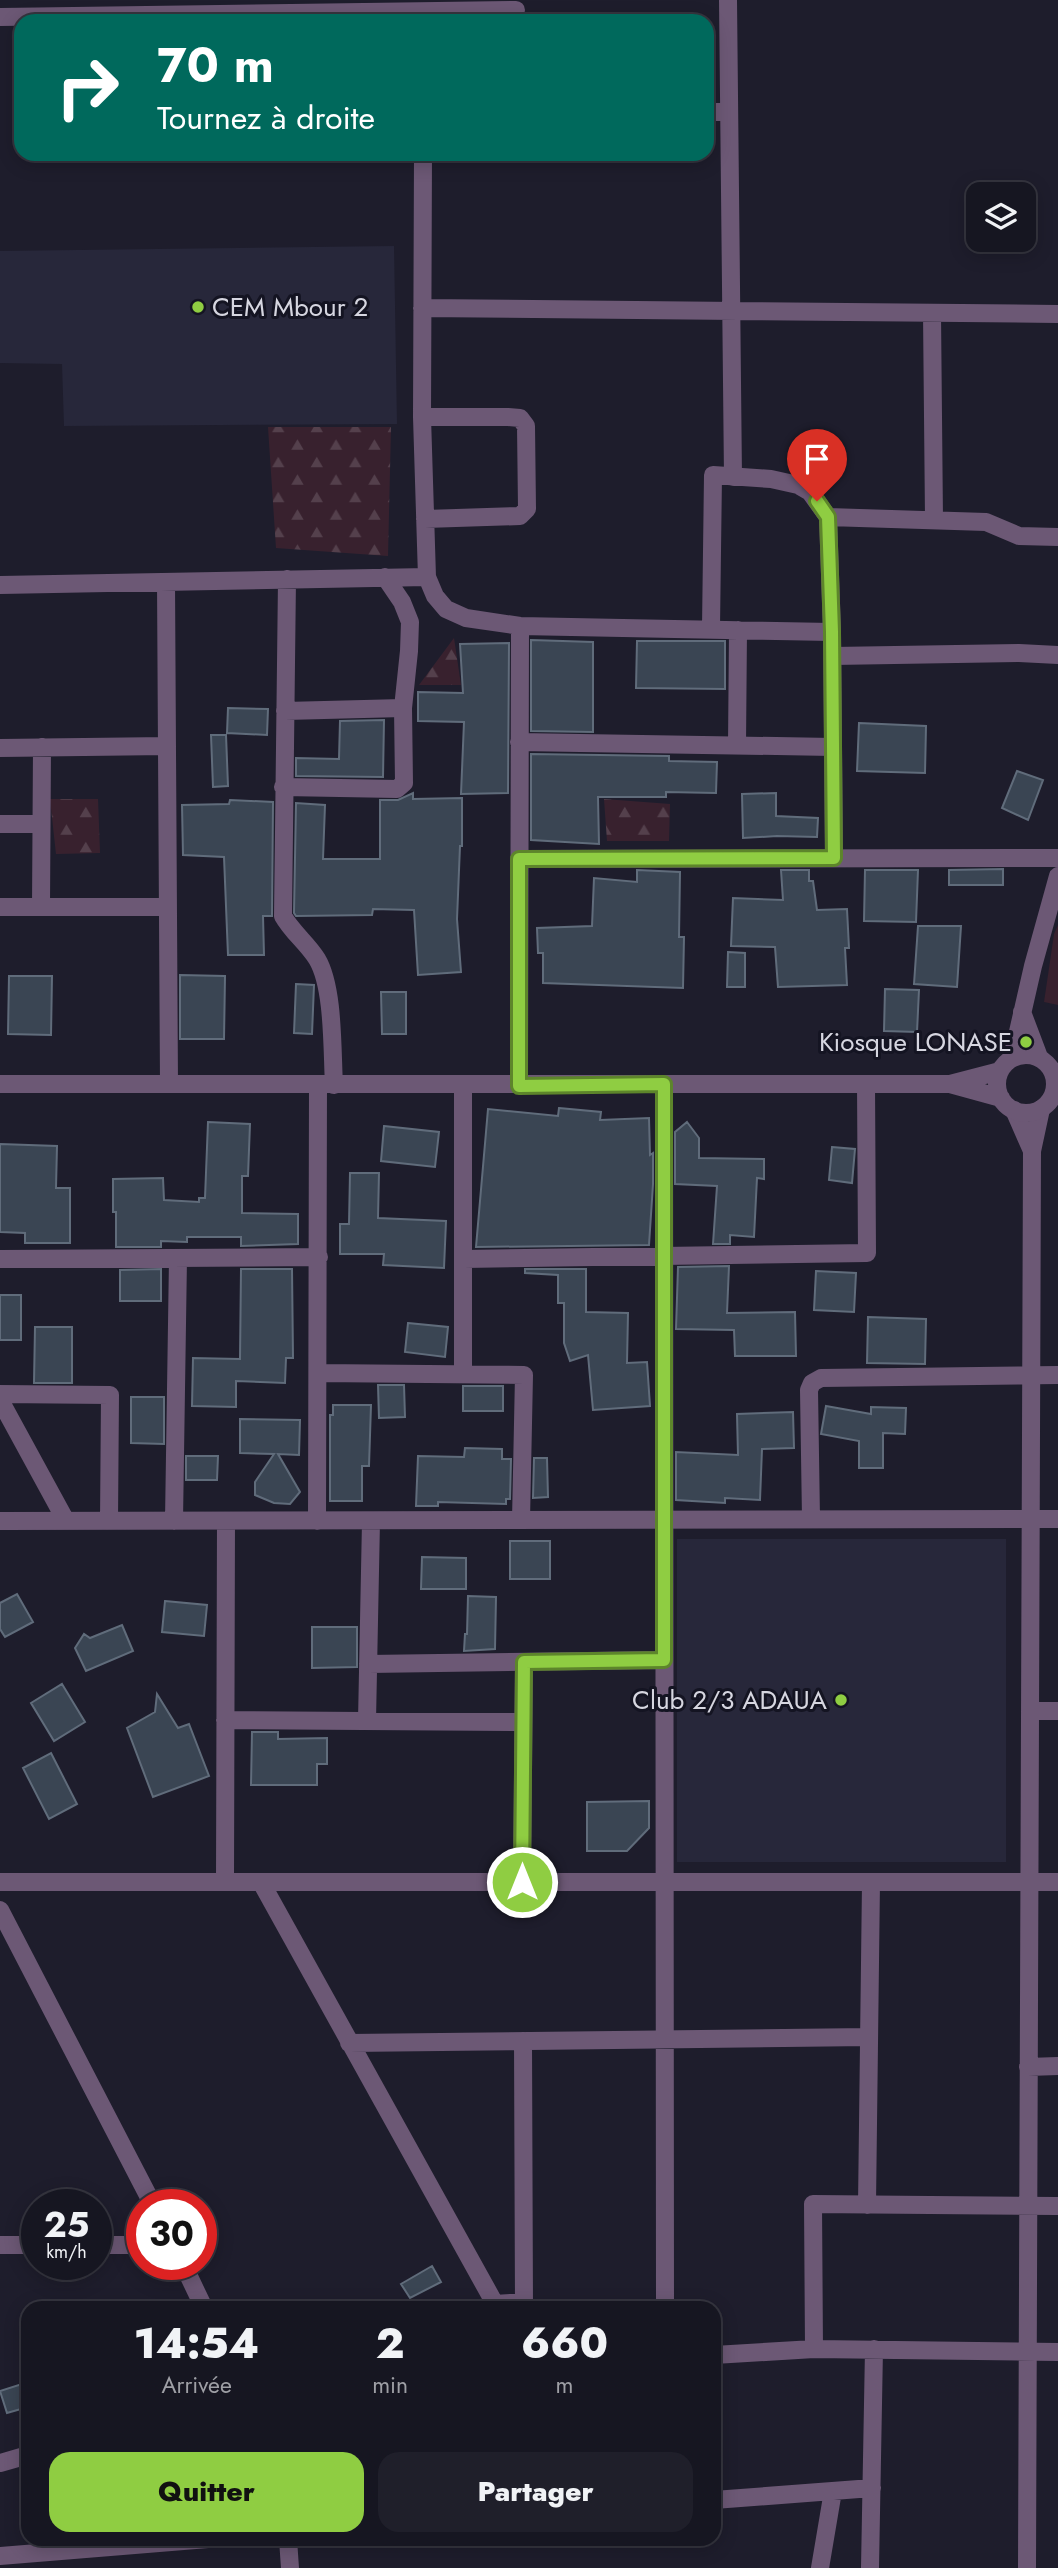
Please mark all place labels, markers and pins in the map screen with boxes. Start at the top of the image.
place label: CEM Mbour 2 [212,288,368,326]
marker: CEM Mbour 2 [190,299,206,315]
pin [787,429,847,501]
place label: Kiosque LONASE [819,1023,1012,1061]
marker: Kiosque LONASE [1018,1034,1034,1050]
place label: Club 2/3 ADAUA [632,1681,828,1719]
marker: Club 2/3 ADAUA [833,1692,849,1708]

